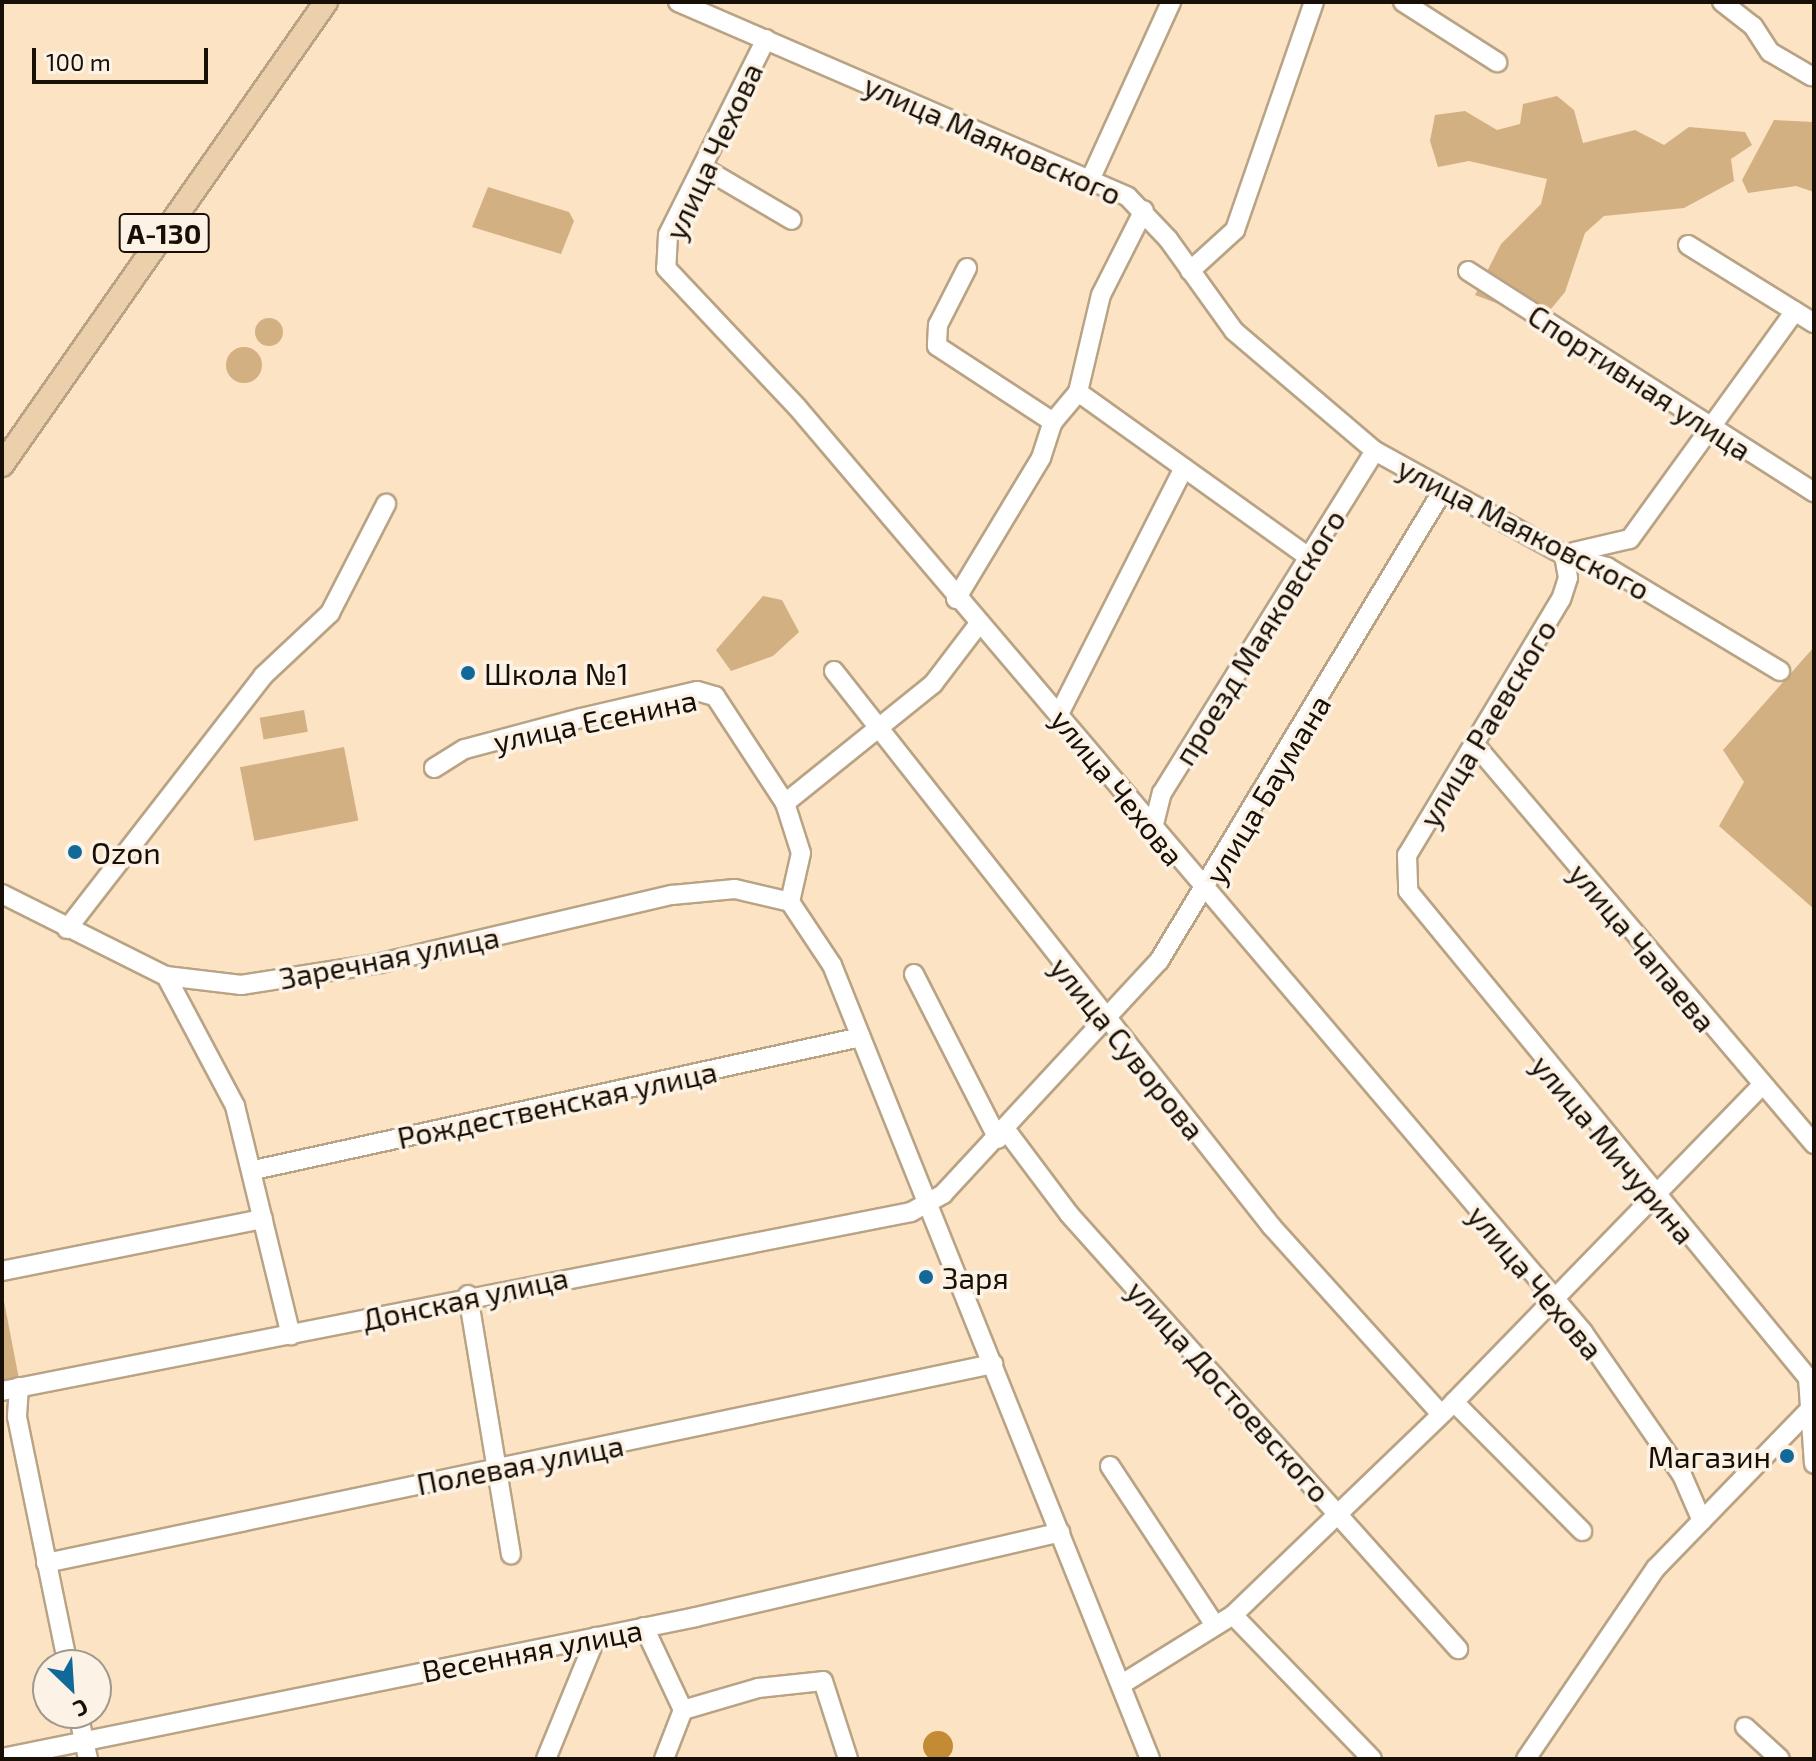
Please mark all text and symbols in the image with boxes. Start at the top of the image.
scale bar [36,32,212,82]
text: 100 m [46,47,111,76]
street label: улица Чехова [656,57,770,245]
street label: улица Маяковского [859,66,1127,212]
road number: А-130 [118,209,210,257]
street label: Спортивная улица [1522,296,1758,468]
street label: улица Маяковского [1392,449,1656,607]
street label: проезд Маяковского [1166,503,1352,771]
street label: улица Раевского [1411,613,1563,833]
place label: Школа №1 [484,655,629,691]
marker: Школа №1 [459,664,477,682]
street label: улица Есенина [490,681,700,759]
street label: улица Баумана [1196,688,1338,890]
street label: улица Чехова [1044,701,1192,873]
place label: Ozon [91,834,161,870]
marker: Ozon [66,843,84,861]
street label: улица Чапаева [1562,855,1724,1039]
street label: Заречная улица [276,918,502,996]
street label: улица Суворова [1043,949,1213,1147]
street label: улица Мичурина [1525,1047,1703,1251]
street label: Рождественская улица [394,1053,720,1155]
street label: улица Чехова [1461,1197,1611,1367]
street label: Донская улица [359,1259,571,1337]
place label: Заря [942,1259,1009,1295]
marker: Заря [917,1268,935,1286]
street label: улица Достоевского [1120,1273,1338,1509]
street label: Полевая улица [414,1426,626,1502]
place label: Магазин [1648,1438,1771,1474]
marker: Магазин [1778,1447,1796,1465]
street label: Весенняя улица [419,1611,645,1689]
north arrow [32,1649,112,1729]
text: С [70,1694,93,1723]

